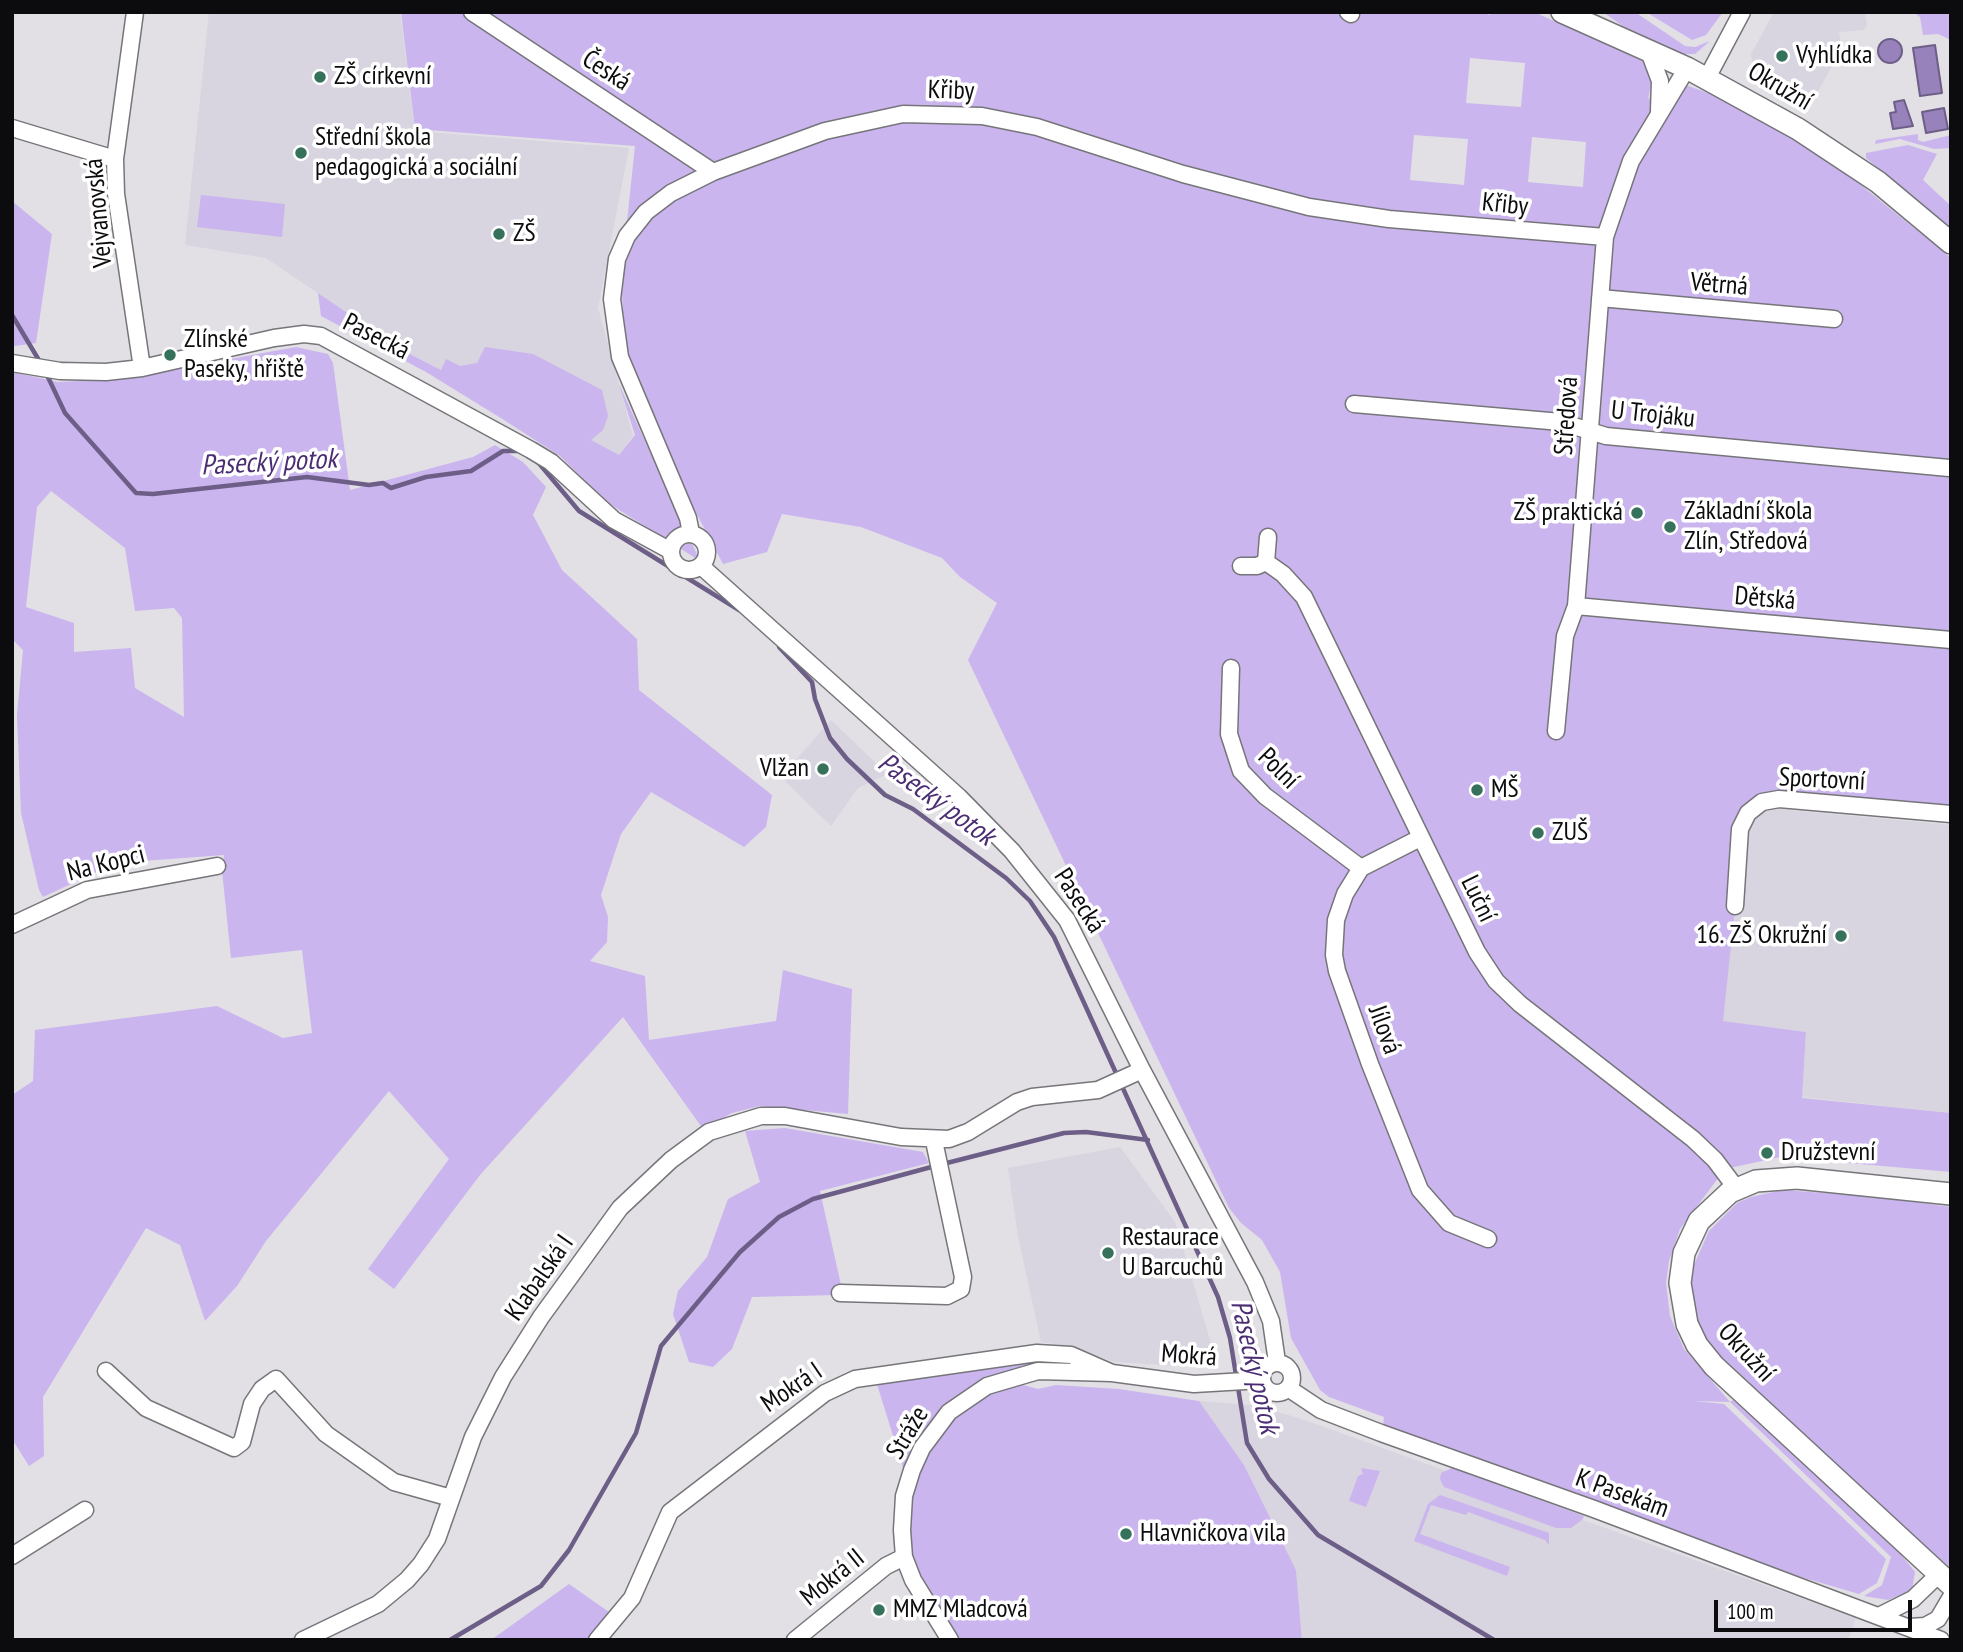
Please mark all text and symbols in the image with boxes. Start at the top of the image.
place label: Vyhlídka [1796,40,1872,72]
street label: Česká [576,44,636,98]
marker: Vyhlídka [1774,48,1790,64]
street label: Okružní [1742,56,1818,118]
place label: ZŠ církevní [334,61,431,93]
marker: ZŠ církevní [312,69,328,85]
street label: Křiby [927,75,975,107]
place label: Střední škola pedagogická a sociální [315,122,518,184]
marker: Střední škola pedagogická a sociální [293,145,309,161]
street label: Vejvanovská [79,157,119,269]
street label: Křiby [1480,187,1530,223]
place label: ZŠ [513,218,536,250]
marker: ZŠ [491,226,507,242]
street label: Větrná [1689,267,1749,303]
street label: Pasecká [338,307,414,367]
place label: Zlínské Paseky, hřiště [184,324,304,386]
marker: Zlínské Paseky, hřiště [162,347,178,363]
street label: Středová [1549,376,1585,456]
street label: U Trojáku [1610,395,1696,435]
water label: Pasecký potok [200,443,338,483]
place label: Základní škola Zlín, Středová [1684,496,1812,558]
place label: ZŠ praktická [1513,497,1623,529]
marker: ZŠ praktická [1629,505,1645,521]
marker: Základní škola Zlín, Středová [1662,519,1678,535]
street label: Dětská [1733,581,1797,617]
street label: Polní [1251,742,1305,796]
water label: Pasecký potok [871,746,1001,854]
place label: Vlžan [760,753,809,785]
marker: Vlžan [815,761,831,777]
street label: Sportovní [1778,762,1866,798]
place label: MŠ [1491,774,1519,806]
marker: MŠ [1469,782,1485,798]
place label: ZUŠ [1552,817,1588,849]
marker: ZUŠ [1530,825,1546,841]
street label: Na Kopci [64,839,148,889]
street label: Pasecká [1047,863,1111,939]
street label: Luční [1453,871,1503,927]
place label: 16. ZŠ Okružní [1696,920,1827,952]
marker: 16. ZŠ Okružní [1833,928,1849,944]
street label: Jílová [1361,1001,1407,1059]
place label: Družstevní [1781,1137,1876,1169]
marker: Družstevní [1759,1145,1775,1161]
place label: Restaurace U Barcuchů [1122,1222,1223,1284]
street label: Klabalská I [499,1229,581,1327]
marker: Restaurace U Barcuchů [1100,1245,1116,1261]
water label: Pasecký potok [1222,1297,1286,1437]
street label: Okružní [1711,1317,1781,1389]
street label: Mokrá [1160,1339,1218,1373]
street label: Mokrá I [756,1356,828,1420]
street label: Stráže [880,1401,936,1465]
street label: K Pasekám [1571,1463,1673,1525]
place label: Hlavničkova vila [1140,1518,1286,1550]
marker: Hlavničkova vila [1118,1526,1134,1542]
street label: Mokrá II [795,1543,871,1613]
scale bar [1718,1586,1916,1630]
place label: MMZ Mladcová [893,1594,1028,1626]
text: 100 m [1727,1598,1773,1625]
marker: MMZ Mladcová [871,1602,887,1618]

